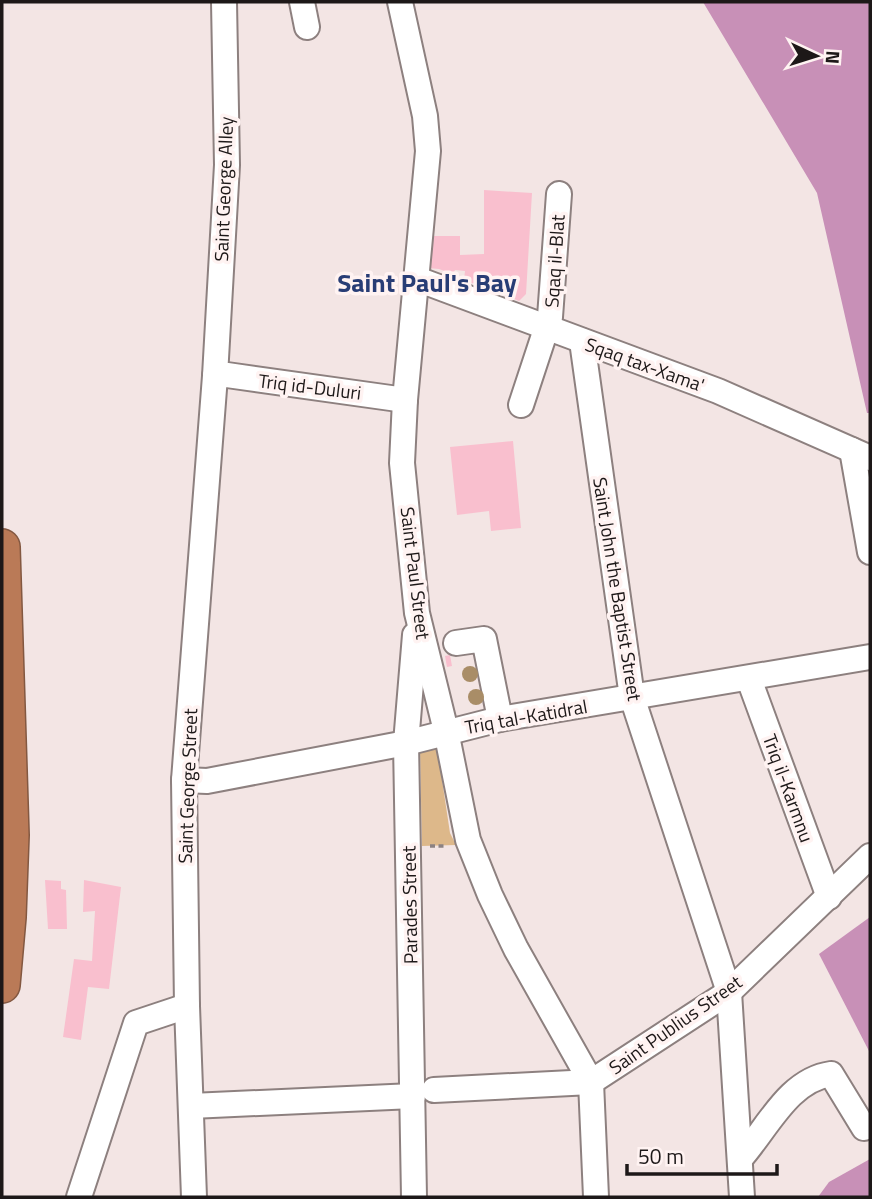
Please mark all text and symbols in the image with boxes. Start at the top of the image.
north arrow [781,21,851,91]
text: N [819,50,848,65]
street label: Saint George Alley [206,116,240,262]
street label: Sqaq il-Blat [536,213,572,308]
district label: Saint Paul's Bay [337,263,517,302]
street label: Sqaq tax-Xama' [581,329,709,399]
street label: Triq id-Duluri [257,365,363,407]
street label: Saint John the Baptist Street [586,475,650,703]
street label: Saint Paul Street [393,505,439,641]
street label: Triq tal-Katidral [462,691,590,741]
street label: Saint George Street [170,708,204,864]
street label: Triq il-Karmnu [756,730,822,846]
street label: Parades Street [393,845,425,964]
street label: Saint Publius Street [602,967,748,1081]
scale bar [627,1132,778,1176]
text: 50 m [638,1140,684,1172]

